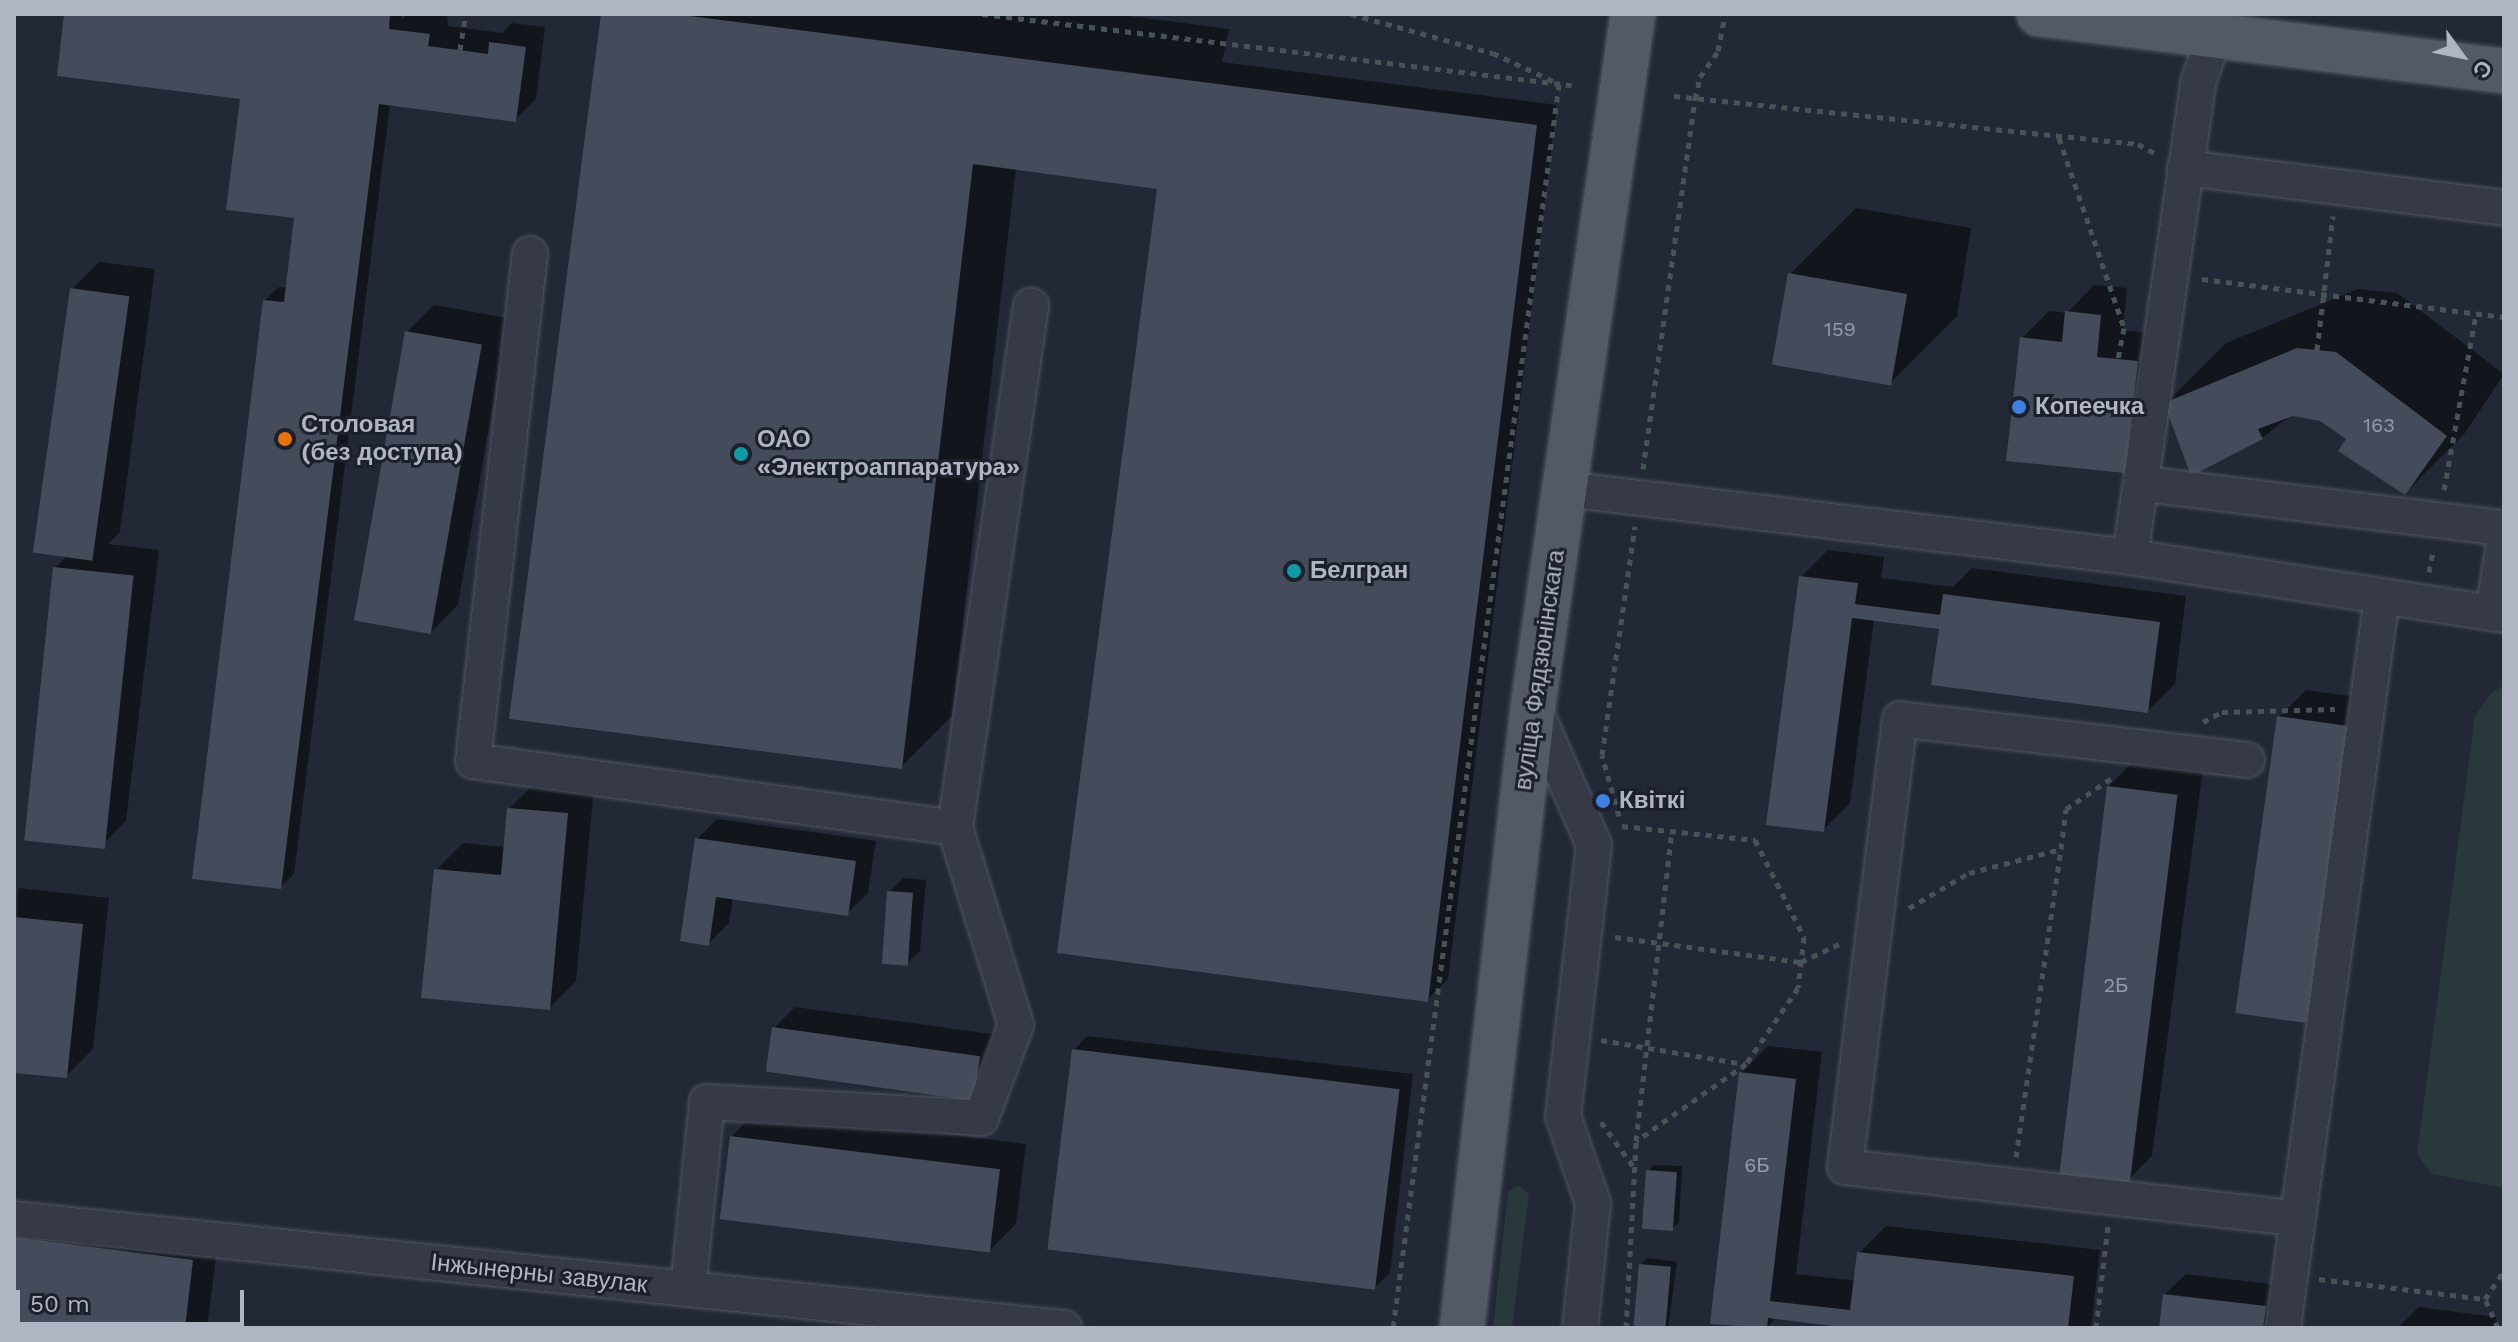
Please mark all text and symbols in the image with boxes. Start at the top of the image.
north arrow [2422,16,2502,96]
text: С [2468,56,2497,83]
house number: 159 [1824,317,1856,341]
place label: Копеечка [2035,393,2144,421]
marker: Копеечка [2010,398,2028,416]
place label: Столовая (без доступа) [301,411,463,467]
house number: 163 [2363,413,2395,437]
place label: ОАО «Электроаппаратура» [757,426,1020,482]
marker: Столовая (без доступа) [276,430,294,448]
marker: ОАО «Электроаппаратура» [732,445,750,463]
street label: вуліца Фядзюнінскага [1509,548,1571,792]
place label: Белгран [1310,557,1408,585]
marker: Белгран [1285,562,1303,580]
place label: Квіткі [1619,787,1686,815]
marker: Квіткі [1594,792,1612,810]
house number: 2Б [2104,973,2128,997]
house number: 6Б [1744,1153,1770,1177]
street label: Інжынерны завулак [429,1248,649,1300]
scale bar [20,1274,248,1324]
text: 50 m [30,1290,90,1318]

